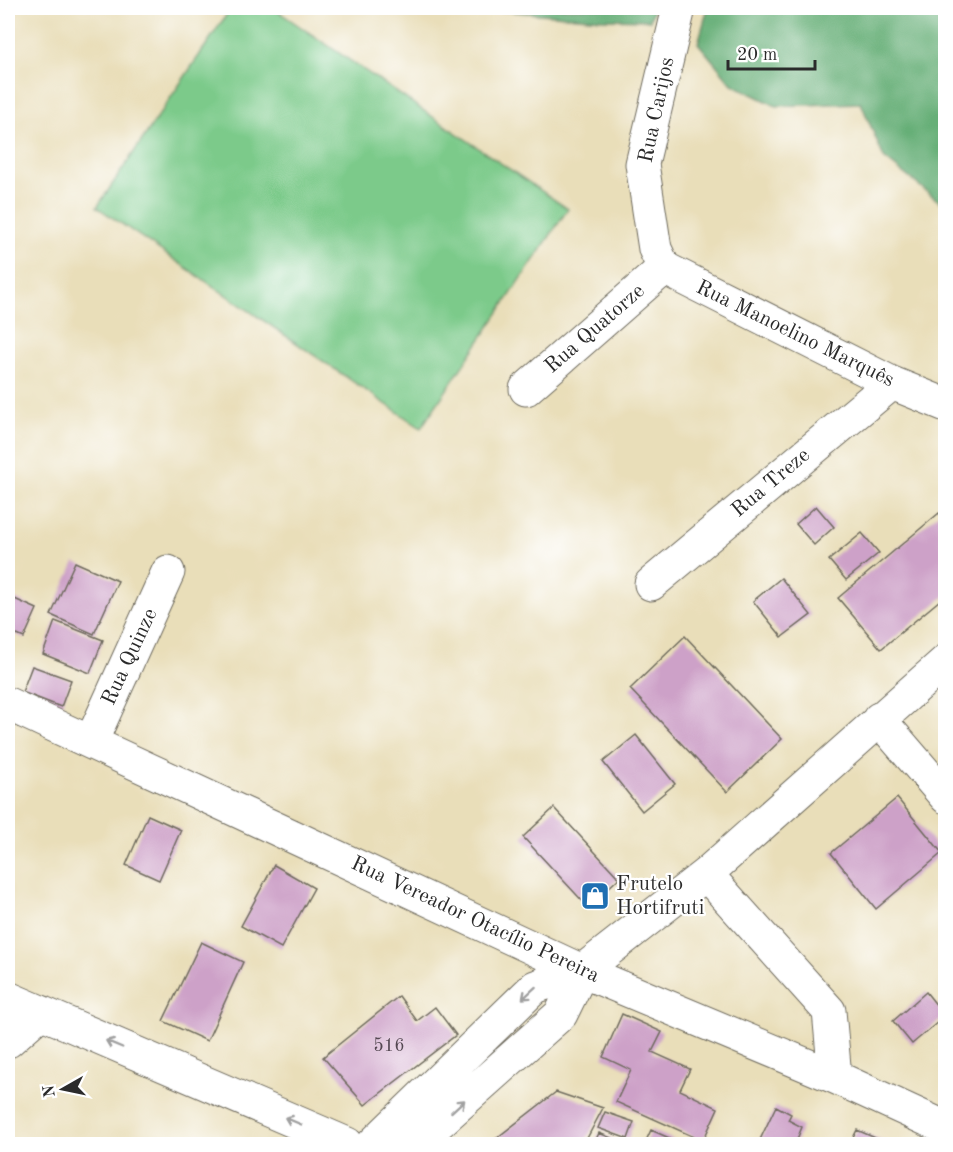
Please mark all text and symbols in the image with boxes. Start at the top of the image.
scale bar [728,33,815,71]
text: 20 m [737,46,777,64]
street label: Rua Carijos [636,55,678,165]
street label: Rua Manoelino Marquês [692,277,898,391]
street label: Rua Quatorze [541,280,649,378]
street label: Rua Treze [728,445,814,521]
street label: Rua Quinze [98,605,162,709]
street label: Rua Vereador Otacílio Pereira [348,853,602,987]
place label: Frutelo Hortifruti [616,874,704,919]
shop icon: Frutelo Hortifruti [579,880,611,912]
one-way arrow [522,986,537,1000]
house number: 516 [373,1037,405,1055]
one-way arrow [106,1038,124,1049]
north arrow [33,1059,93,1119]
text: N [41,1083,59,1098]
one-way arrow [451,1099,466,1113]
one-way arrow [285,1115,303,1126]

